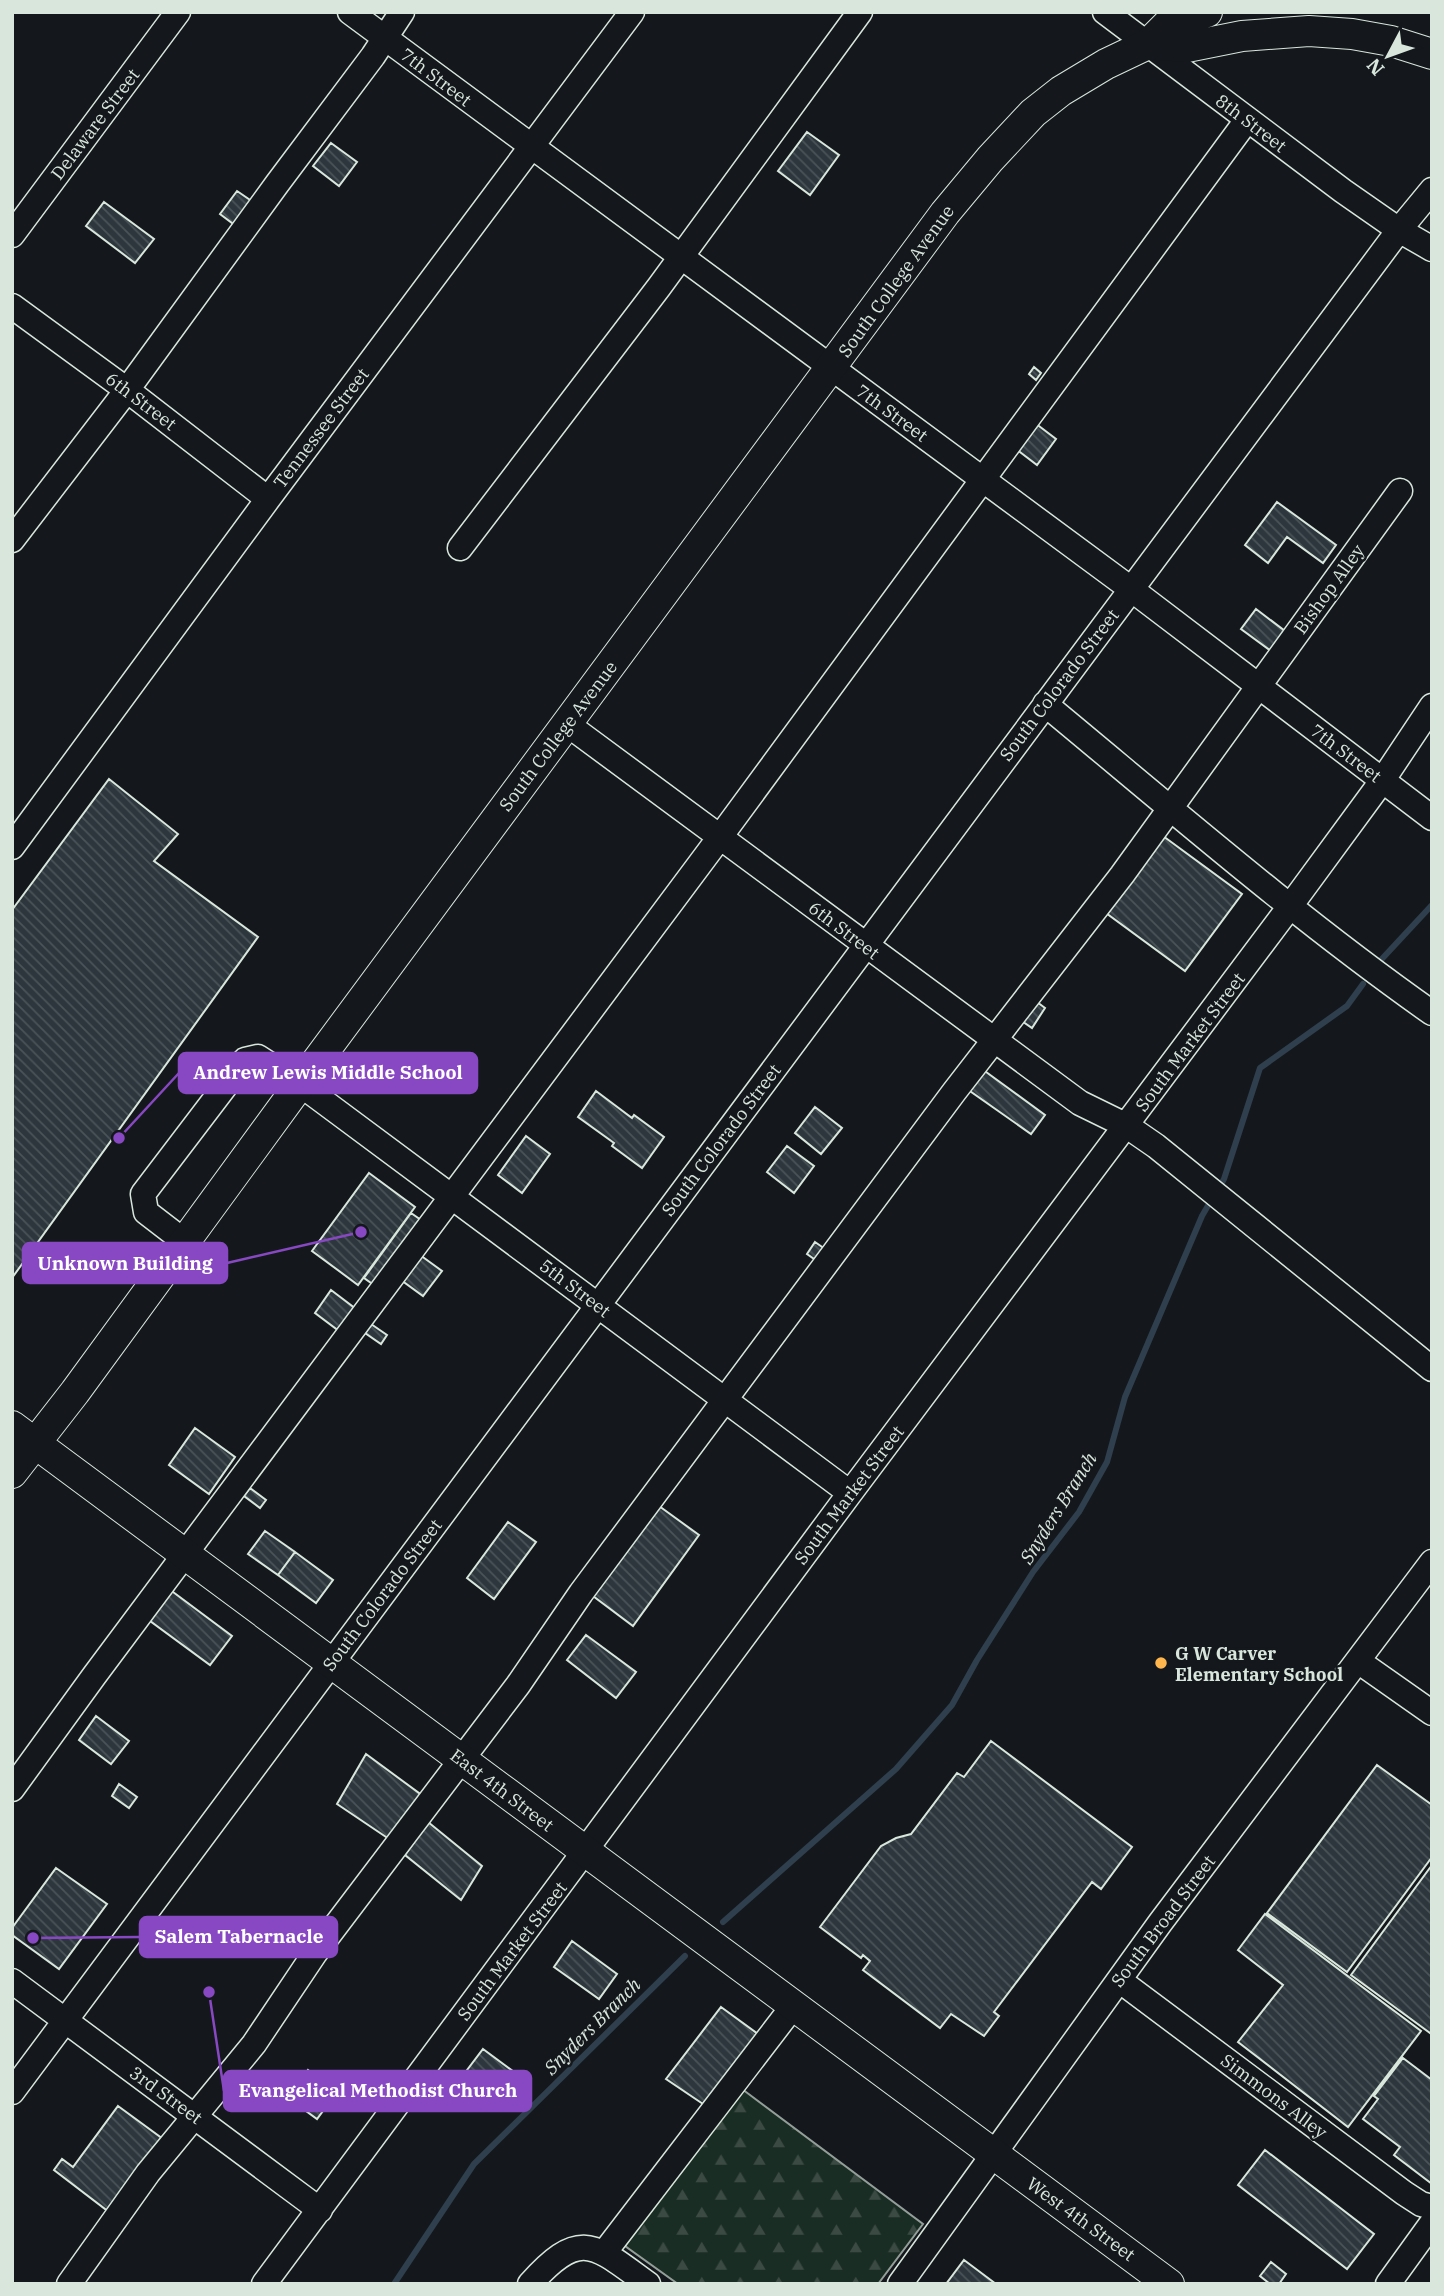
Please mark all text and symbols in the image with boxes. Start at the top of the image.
north arrow [1353,21,1423,91]
street label: 7th Street [396,43,476,111]
text: N [1361,54,1389,81]
street label: Delaware Street [46,64,144,184]
street label: 8th Street [1211,89,1291,157]
street label: South College Avenue [833,200,959,362]
street label: Tennessee Street [268,363,374,493]
street label: 6th Street [101,367,181,435]
street label: 7th Street [852,379,932,447]
street label: Bishop Alley [1289,539,1369,638]
street label: South Colorado Street [994,604,1124,766]
street label: South College Avenue [494,656,622,816]
street label: 7th Street [1306,719,1386,787]
street label: 6th Street [804,896,884,964]
street label: South Market Street [1130,968,1250,1116]
callout: Andrew Lewis Middle School [179,1053,477,1093]
street label: South Colorado Street [656,1059,786,1221]
text: Andrew Lewis Middle School [193,1060,463,1084]
callout: Unknown Building [23,1243,227,1283]
text: Unknown Building [37,1251,213,1275]
street label: 5th Street [535,1254,615,1322]
street label: South Market Street [789,1421,909,1569]
water label: Snyders Branch [1014,1447,1102,1569]
street label: South Colorado Street [317,1514,447,1676]
place label: G W Carver Elementary School [1175,1642,1343,1686]
marker: G W Carver Elementary School [1153,1655,1169,1671]
street label: East 4th Street [446,1744,558,1836]
street label: South Broad Street [1106,1850,1220,1992]
street label: South Market Street [452,1877,572,2025]
callout: Salem Tabernacle [140,1917,337,1957]
text: Salem Tabernacle [155,1924,324,1948]
water label: Snyders Branch [538,1972,646,2080]
street label: Simmons Alley [1216,2049,1332,2144]
street label: 3rd Street [125,2061,207,2129]
callout: Evangelical Methodist Church [224,2071,531,2111]
text: Evangelical Methodist Church [239,2078,517,2102]
street label: West 4th Street [1022,2172,1140,2266]

